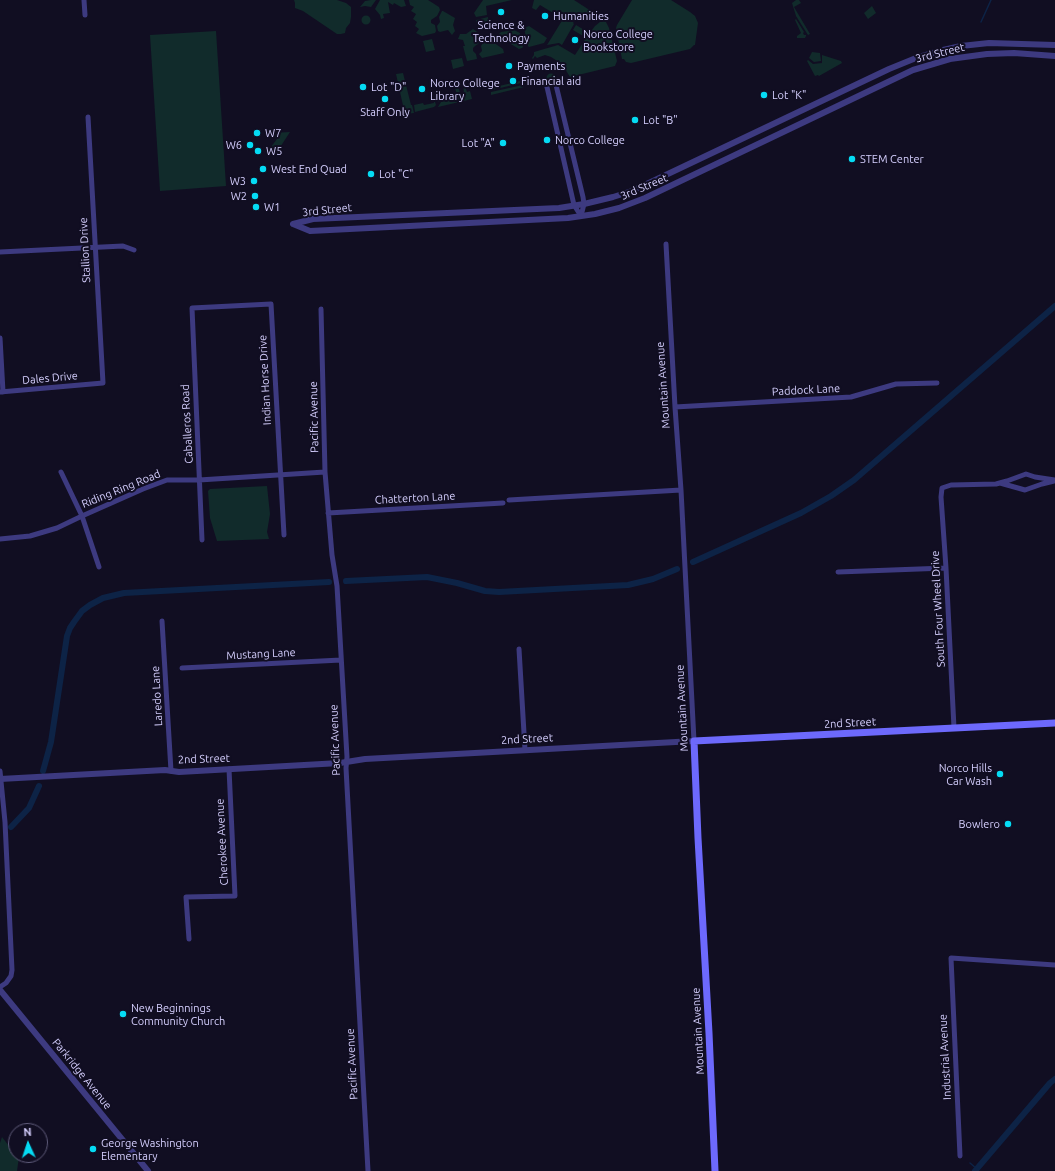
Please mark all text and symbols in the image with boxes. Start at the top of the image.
marker: Science & Technology [496,7,506,17]
place label: Humanities [553,9,609,23]
marker: Humanities [540,11,550,21]
place label: Science & Technology [473,18,529,44]
place label: Norco College Bookstore [583,27,653,53]
marker: Norco College Bookstore [570,35,580,45]
street label: 3rd Street [914,41,966,65]
place label: Payments [517,59,565,73]
marker: Payments [504,61,514,71]
place label: Financial aid [521,74,581,88]
place label: Norco College Library [430,76,500,102]
marker: Financial aid [508,76,518,86]
place label: Lot "D" [371,80,406,94]
marker: Lot "D" [358,82,368,92]
marker: Norco College Library [417,84,427,94]
place label: Lot "K" [772,88,806,102]
marker: Lot "K" [759,90,769,100]
marker: Staff Only [380,94,390,104]
place label: Staff Only [360,105,410,119]
place label: Lot "B" [643,113,678,127]
marker: Lot "B" [630,115,640,125]
place label: W7 [265,126,281,140]
marker: W7 [252,128,262,138]
place label: Norco College [555,133,625,147]
marker: Norco College [542,135,552,145]
place label: Lot "A" [462,136,495,150]
place label: W6 [226,138,242,152]
marker: Lot "A" [498,138,508,148]
marker: W6 [245,140,255,150]
place label: W5 [266,144,282,158]
marker: W5 [253,146,263,156]
place label: STEM Center [860,152,924,166]
marker: STEM Center [847,154,857,164]
place label: West End Quad [271,162,347,176]
marker: West End Quad [258,164,268,174]
place label: Lot "C" [379,167,413,181]
marker: Lot "C" [366,169,376,179]
street label: 3rd Street [618,171,670,203]
place label: W3 [230,174,246,188]
marker: W3 [249,176,259,186]
place label: W2 [231,189,247,203]
marker: W2 [250,191,260,201]
place label: W1 [264,200,280,214]
street label: 3rd Street [301,201,353,219]
marker: W1 [251,202,261,212]
street label: Stallion Drive [77,217,93,283]
street label: Indian Horse Drive [256,335,274,425]
street label: Mountain Avenue [653,341,673,429]
street label: Dales Drive [22,369,78,387]
street label: Pacific Avenue [307,381,321,453]
street label: Paddock Lane [772,382,840,398]
street label: Caballeros Road [178,384,196,464]
street label: Riding Ring Road [80,467,162,511]
street label: Chatterton Lane [374,489,456,507]
street label: South Four Wheel Drive [928,550,948,668]
street label: Mustang Lane [226,646,296,662]
street label: Mountain Avenue [673,664,691,752]
street label: Laredo Lane [149,665,165,727]
street label: Pacific Avenue [327,704,343,776]
street label: 2nd Street [824,715,876,731]
street label: 2nd Street [501,731,553,747]
street label: 2nd Street [178,751,230,767]
place label: Norco Hills Car Wash [939,761,992,787]
marker: Norco Hills Car Wash [995,769,1005,779]
street label: Cherokee Avenue [213,798,231,886]
place label: Bowlero [959,817,1000,831]
marker: Bowlero [1003,819,1013,829]
street label: Mountain Avenue [689,987,707,1075]
place label: New Beginnings Community Church [131,1001,225,1027]
marker: New Beginnings Community Church [118,1009,128,1019]
street label: Industrial Avenue [936,1014,954,1100]
street label: Pacific Avenue [344,1028,360,1100]
street label: Parkridge Avenue [49,1036,115,1112]
north arrow [8,1123,48,1163]
text: N [23,1126,32,1138]
place label: George Washington Elementary [101,1136,199,1162]
marker: George Washington Elementary [88,1144,98,1154]

